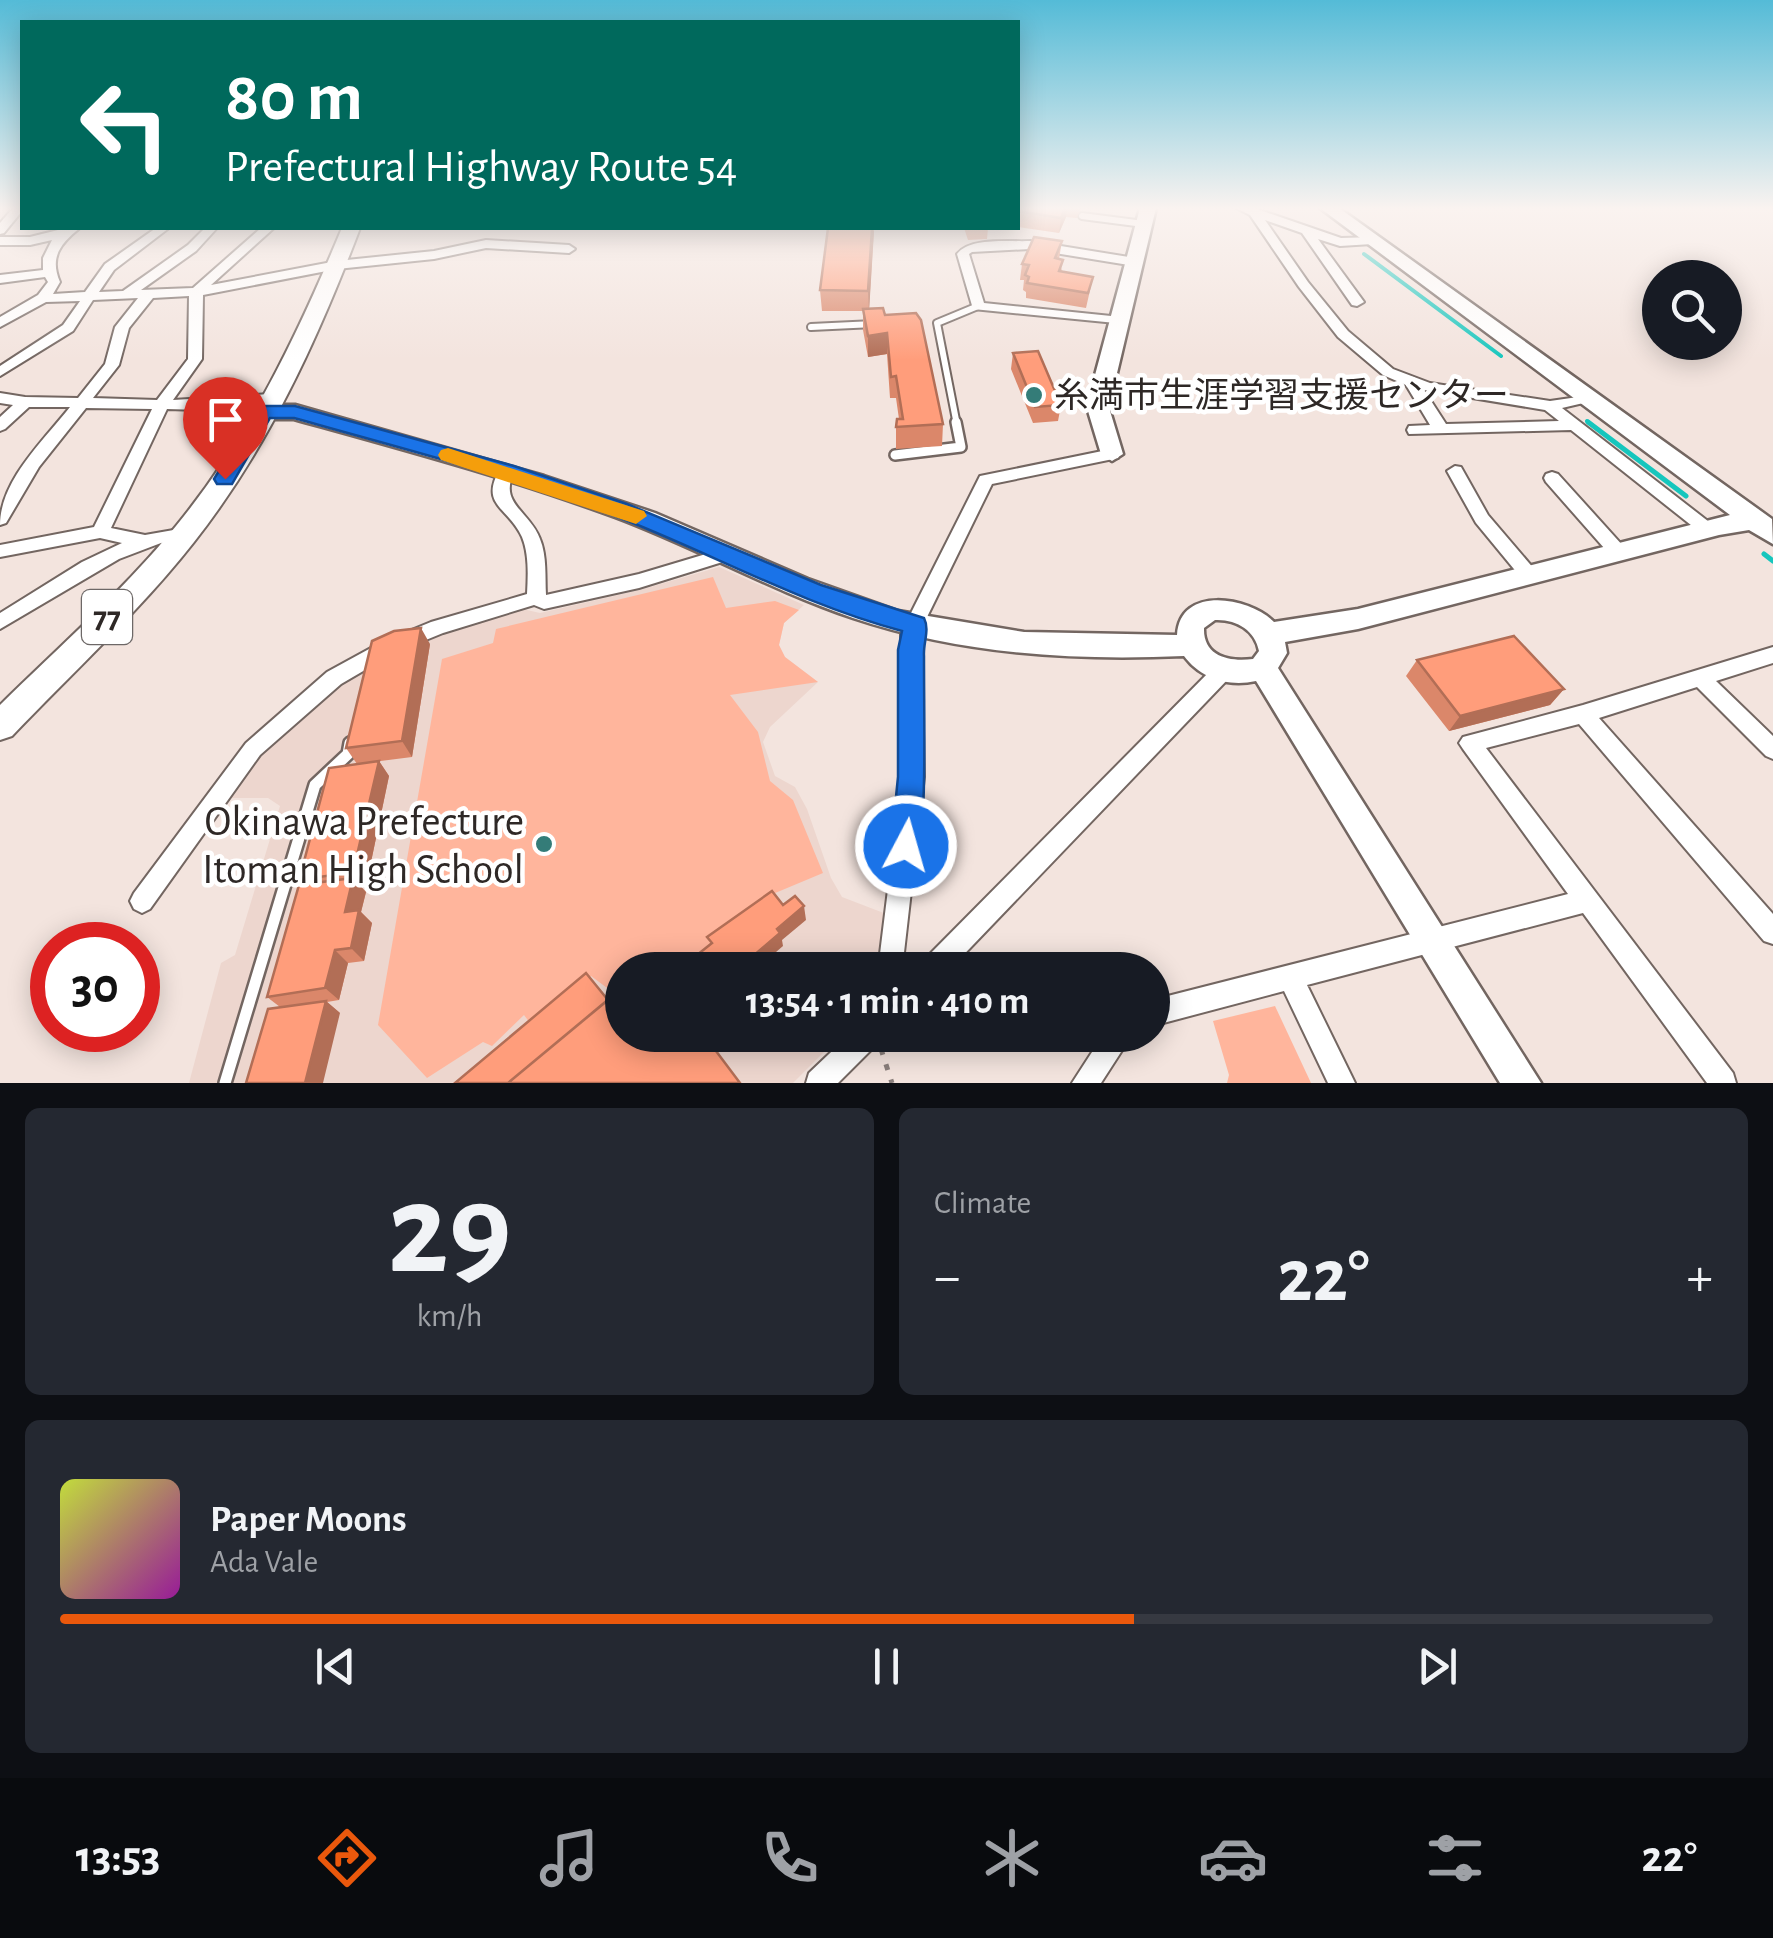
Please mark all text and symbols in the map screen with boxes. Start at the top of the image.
icon: left [60,60,190,190]
text: 80 m [225,63,363,133]
text: Prefectural Highway Route 54 [225,145,738,190]
map controls [1642,260,1742,360]
button: search [1642,260,1742,360]
pin [183,377,268,480]
place label: 糸満市生涯学習支援センター [1054,377,1509,414]
marker: 糸満市生涯学習支援センター [1023,384,1045,406]
icon: arrive [198,392,253,447]
road number: 77 [82,590,132,644]
position arrow [854,794,958,898]
place label: Okinawa Prefecture Itoman High School [202,801,524,891]
marker: Okinawa Prefecture Itoman High School [533,833,555,855]
speed limit sign: 30 [30,922,160,1052]
text: 13:54 · 1 min · 410 m [746,983,1029,1021]
text: 29 [387,1167,512,1297]
text: Climate [934,1187,1031,1219]
text: 22° [1277,1240,1370,1315]
text: − [934,1250,960,1305]
text: + [1687,1250,1713,1305]
text: km/h [416,1300,483,1332]
text: Paper Moons [210,1501,407,1539]
text: Ada Vale [210,1546,318,1578]
icon: previous [308,1639,363,1694]
icon: pause [859,1639,914,1694]
icon: next [1410,1639,1465,1694]
icon: directions [312,1823,382,1893]
icon: music [534,1823,604,1893]
icon: phone [755,1823,825,1893]
icon: climate [977,1823,1047,1893]
icon: car [1198,1823,1268,1893]
icon: filters [1420,1823,1490,1893]
text: 13:53 [76,1835,161,1880]
text: 22° [1642,1835,1697,1880]

